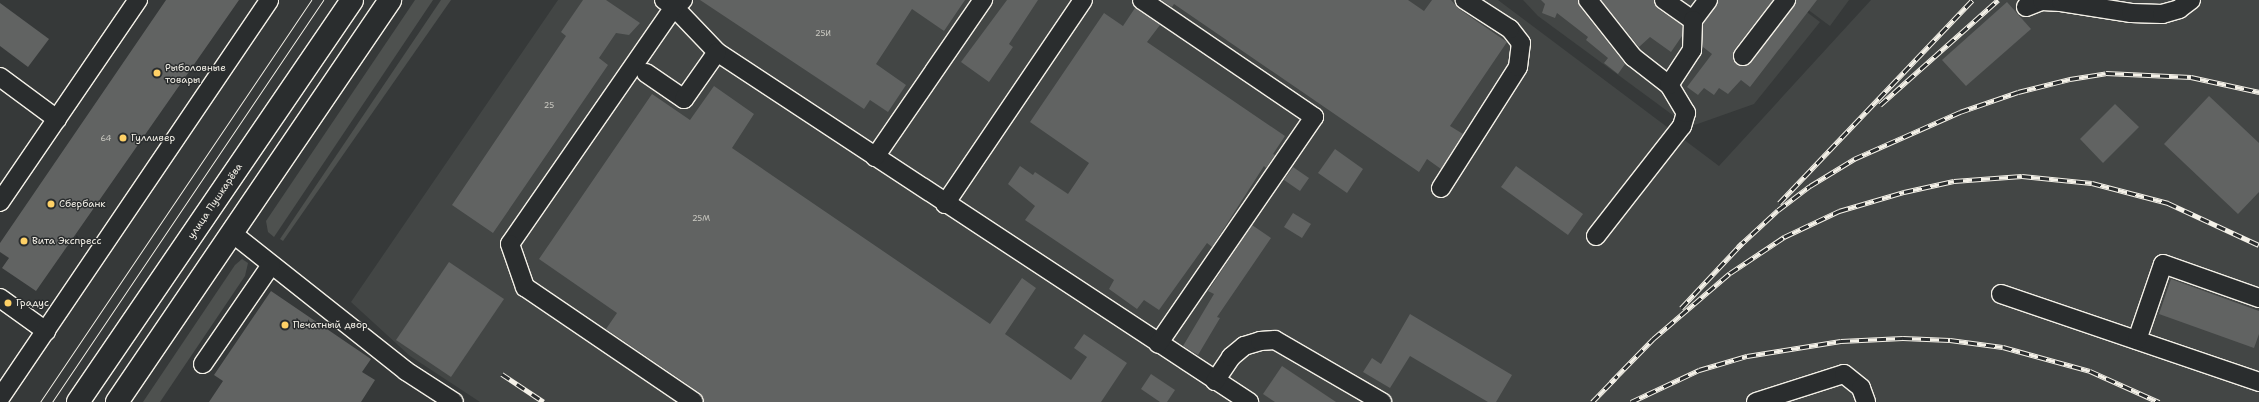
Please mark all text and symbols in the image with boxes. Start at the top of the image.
house number: 25И [815,29,831,39]
place label: Рыболовные товары [165,61,226,84]
marker: Рыболовные товары [152,68,162,78]
house number: 25 [544,101,554,111]
place label: Гулливер [131,132,175,144]
marker: Гулливер [118,133,128,143]
house number: 64 [101,134,111,144]
street label: улица Пушкарёва [185,161,245,241]
place label: Сбербанк [59,198,106,210]
marker: Сбербанк [46,199,56,209]
house number: 25М [692,214,710,224]
place label: Вита Экспресс [32,235,101,247]
marker: Вита Экспресс [19,236,29,246]
place label: Градус [16,297,49,309]
marker: Градус [3,298,13,308]
place label: Печатный двор [293,319,368,331]
marker: Печатный двор [280,320,290,330]

